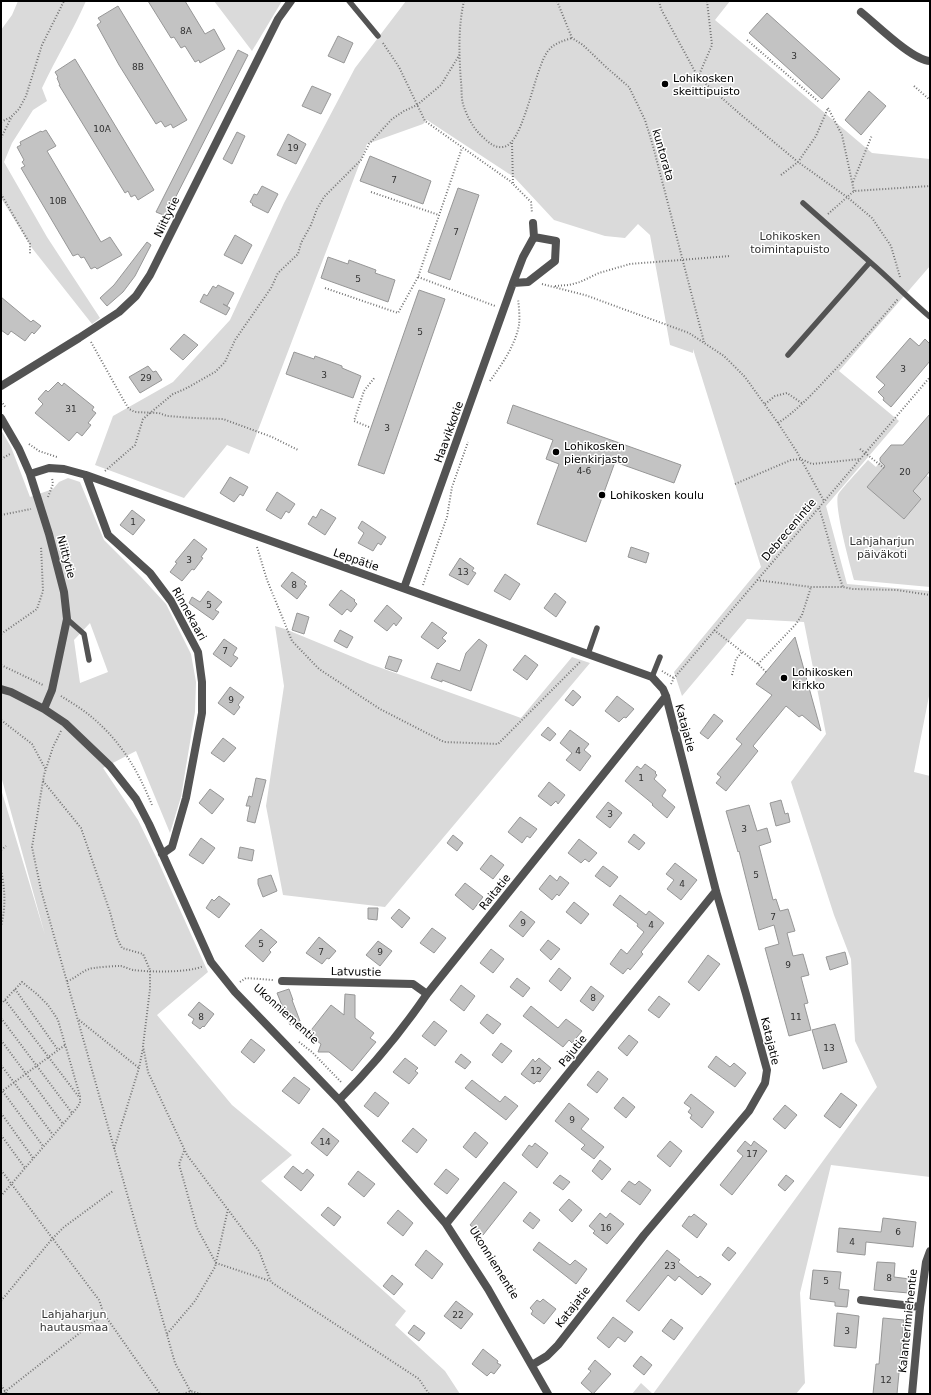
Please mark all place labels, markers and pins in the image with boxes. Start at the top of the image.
place label: Lohikosken skeittipuisto [673,72,740,98]
marker: Lohikosken skeittipuisto [660,79,670,89]
place label: Lohikosken pienkirjasto [564,440,629,466]
marker: Lohikosken pienkirjasto [551,447,561,457]
place label: Lohikosken koulu [610,489,704,502]
marker: Lohikosken koulu [597,490,607,500]
place label: Lohikosken kirkko [792,666,853,692]
marker: Lohikosken kirkko [779,673,789,683]

